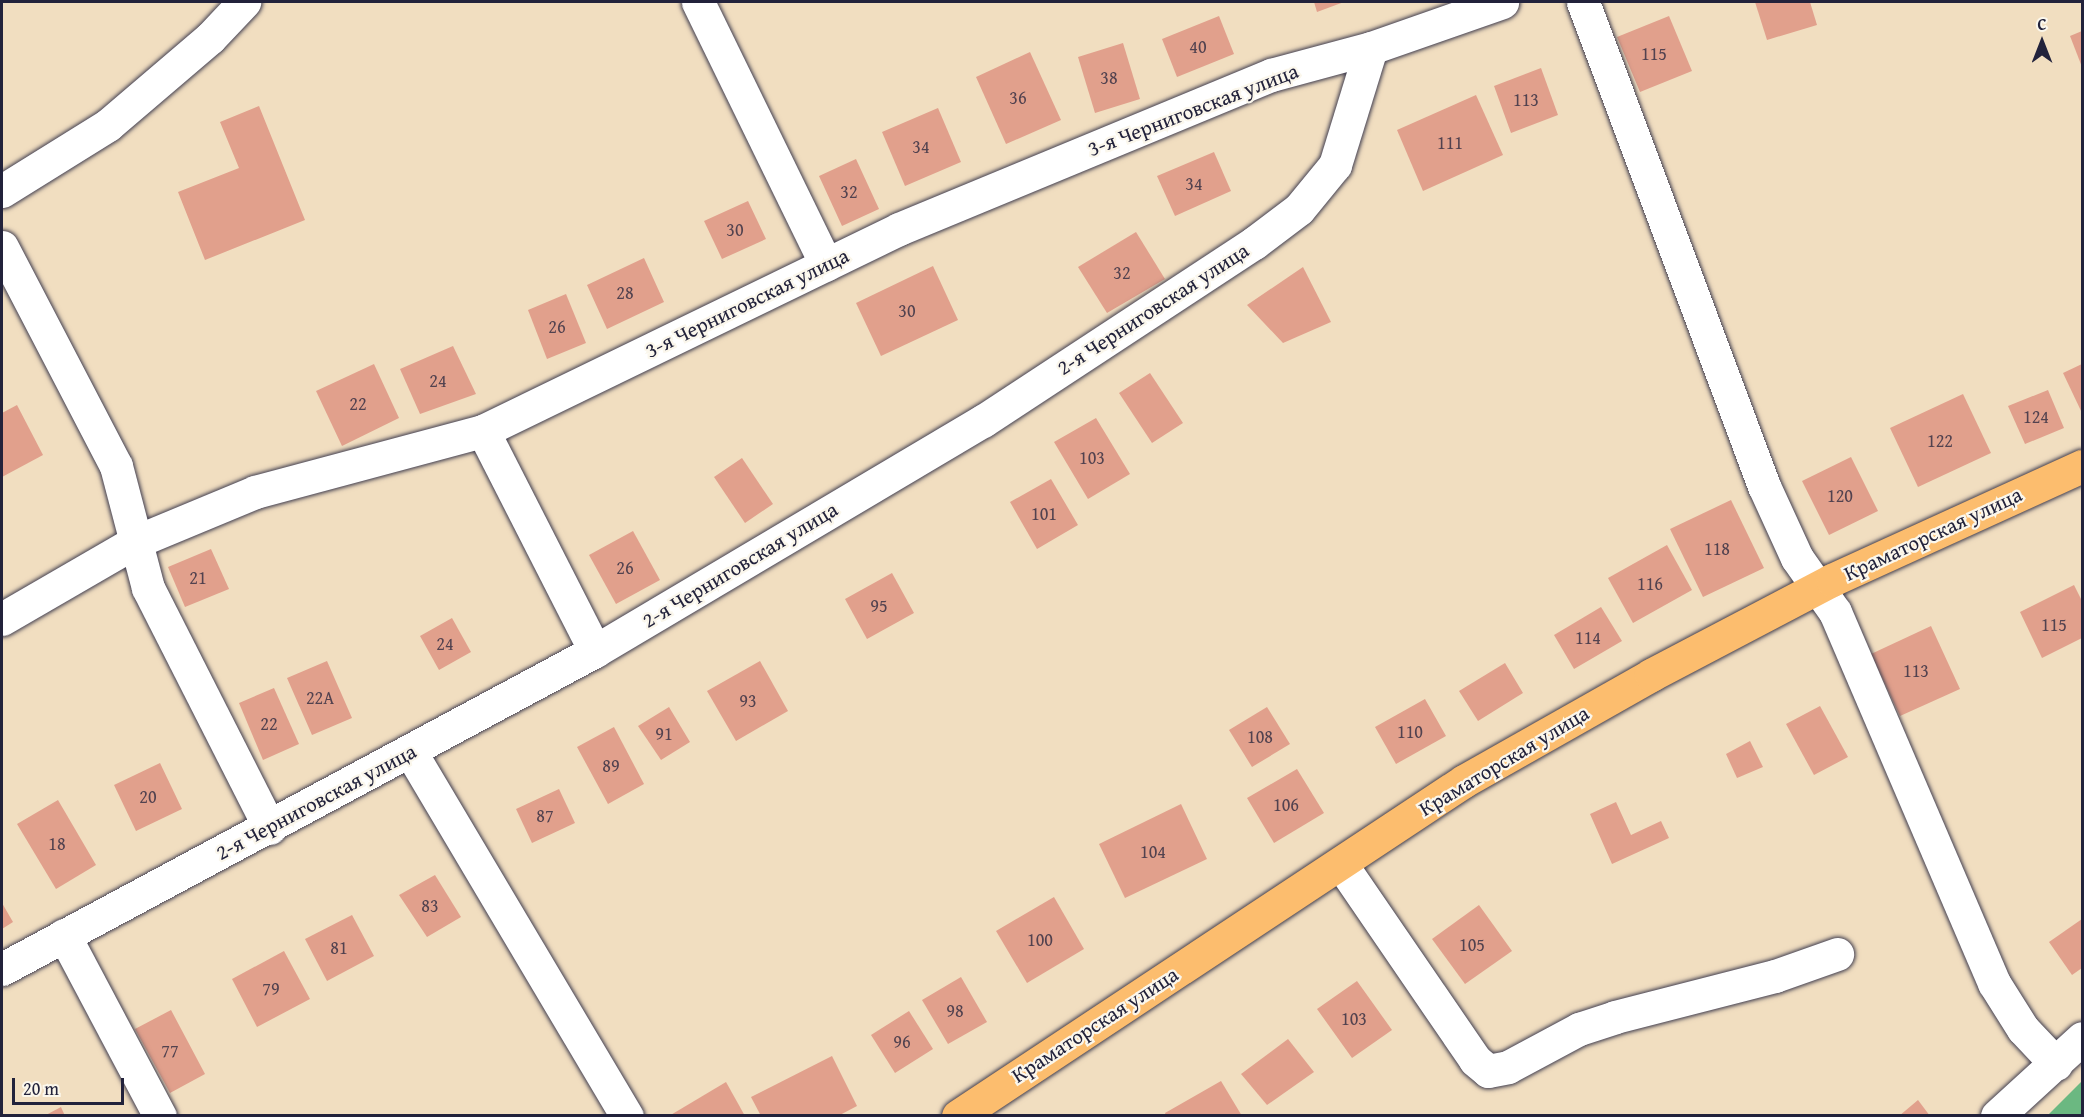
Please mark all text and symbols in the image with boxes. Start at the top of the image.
north arrow [2012,12,2072,72]
text: С [2037,12,2047,36]
house number: 40 [1189,36,1207,58]
house number: 115 [1641,43,1667,65]
street label: 3-я Черниговская улица [1084,58,1302,162]
house number: 38 [1100,67,1118,89]
house number: 36 [1009,87,1027,109]
house number: 113 [1513,89,1539,111]
house number: 111 [1437,132,1463,154]
house number: 34 [912,136,930,158]
house number: 34 [1185,173,1203,195]
house number: 32 [840,181,858,203]
house number: 30 [726,219,744,241]
street label: 2-я Черниговская улица [1052,238,1254,380]
street label: 3-я Черниговская улица [641,243,853,363]
house number: 32 [1113,262,1131,284]
house number: 28 [616,282,634,304]
house number: 30 [898,300,916,322]
house number: 26 [548,316,566,338]
house number: 24 [429,370,447,392]
house number: 22 [349,393,367,415]
house number: 124 [2023,406,2049,428]
house number: 122 [1927,430,1953,452]
house number: 103 [1079,447,1105,469]
street label: Краматорская улица [1840,482,2026,586]
house number: 120 [1827,485,1853,507]
street label: 2-я Черниговская улица [638,497,842,633]
house number: 101 [1031,503,1057,525]
house number: 118 [1704,538,1730,560]
house number: 26 [616,557,634,579]
house number: 21 [189,567,207,589]
house number: 116 [1637,573,1663,595]
house number: 95 [870,595,888,617]
house number: 115 [2041,614,2067,636]
house number: 114 [1575,627,1601,649]
house number: 24 [436,633,454,655]
house number: 113 [1903,660,1929,682]
house number: 22А [306,687,334,709]
house number: 93 [739,690,757,712]
street label: Краматорская улица [1415,700,1593,822]
house number: 22 [260,713,278,735]
house number: 110 [1397,721,1423,743]
house number: 91 [655,723,673,745]
house number: 108 [1247,726,1273,748]
street label: 2-я Черниговская улица [211,738,421,866]
house number: 89 [602,755,620,777]
house number: 20 [139,786,157,808]
house number: 106 [1273,794,1299,816]
house number: 87 [536,805,554,827]
house number: 18 [48,833,66,855]
house number: 104 [1140,841,1166,863]
house number: 83 [421,895,439,917]
house number: 100 [1027,929,1053,951]
house number: 105 [1459,934,1485,956]
house number: 81 [330,937,348,959]
street label: Краматорская улица [1007,962,1183,1088]
house number: 79 [262,978,280,1000]
house number: 98 [946,1000,964,1022]
house number: 103 [1341,1008,1367,1030]
house number: 96 [893,1031,911,1053]
house number: 77 [161,1040,179,1062]
scale bar [15,1066,128,1104]
text: 20 m [23,1075,59,1102]

